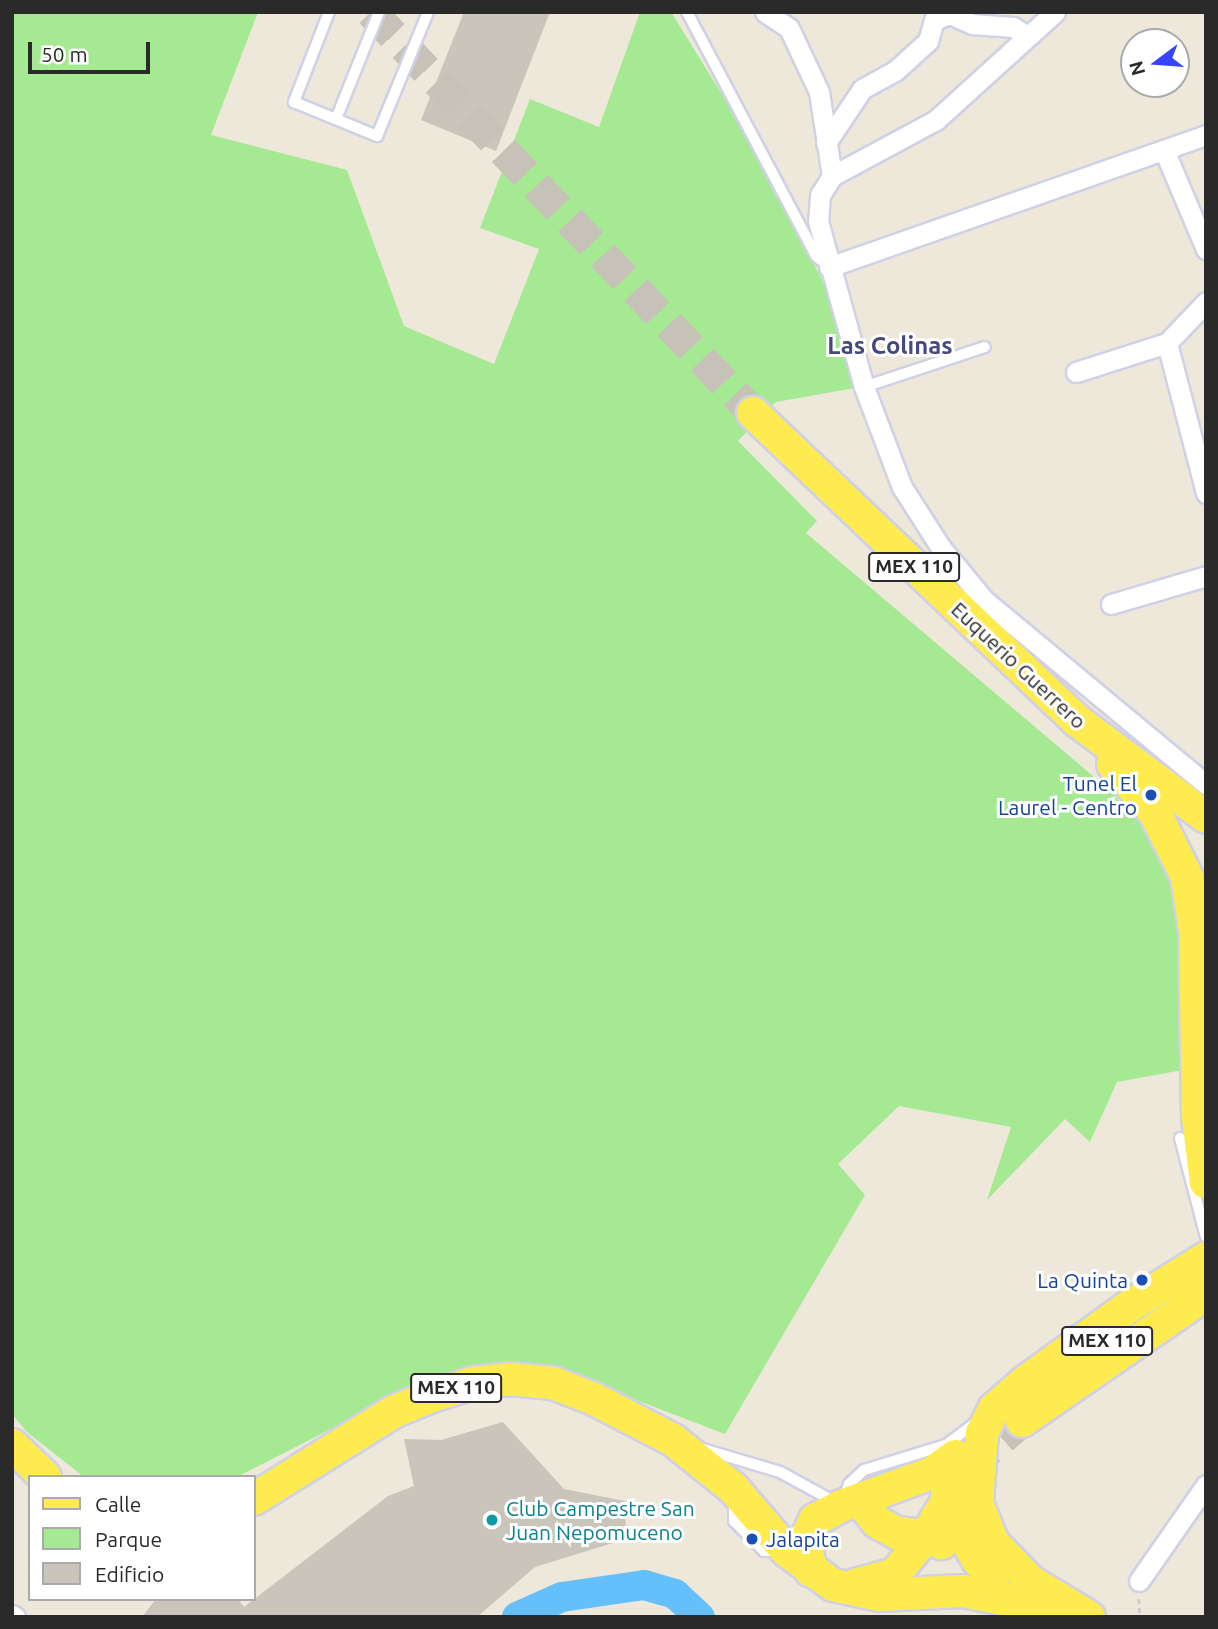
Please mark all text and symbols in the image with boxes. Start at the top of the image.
scale bar [32,28,154,72]
north arrow [1120,28,1190,98]
text: 50 m [41,42,88,66]
text: N [1124,58,1149,78]
district label: Las Colinas [827,332,953,360]
road number: MEX 110 [867,552,961,582]
street label: Euquerio Guerrero [946,596,1092,734]
place label: Tunel El Laurel - Centro [998,770,1137,820]
marker: Tunel El Laurel - Centro [1143,787,1159,803]
place label: La Quinta [1037,1267,1128,1293]
marker: La Quinta [1134,1272,1150,1288]
road number: MEX 110 [1060,1326,1154,1357]
road number: MEX 110 [409,1372,503,1404]
legend [28,1475,256,1601]
text: Calle [95,1492,141,1516]
place label: Club Campestre San Juan Nepomuceno [506,1495,695,1545]
marker: Club Campestre San Juan Nepomuceno [484,1512,500,1528]
place label: Jalapita [766,1526,840,1552]
text: Parque [95,1527,162,1551]
marker: Jalapita [744,1531,760,1547]
text: Edificio [95,1562,164,1586]

